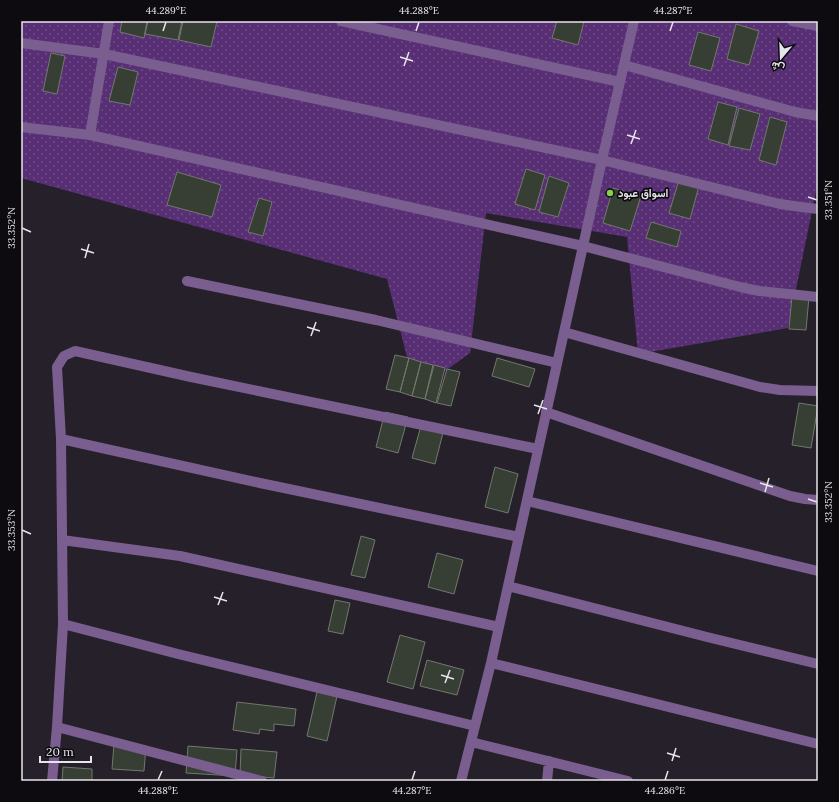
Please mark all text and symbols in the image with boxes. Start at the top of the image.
text: 44.289°E [146,4,186,17]
text: 44.288°E [399,4,439,17]
text: 44.287°E [653,4,693,17]
north arrow [761,38,801,78]
text: ش [769,59,786,76]
text: 33.351°N [822,180,835,220]
place label: اسواق عبود [618,186,668,200]
marker: اسواق عبود [605,188,615,198]
text: 33.352°N [5,207,18,249]
text: 33.352°N [822,481,835,523]
text: 33.353°N [5,509,18,551]
scale bar [40,738,91,764]
text: 20 m [46,744,74,759]
text: 44.288°E [138,784,178,797]
text: 44.287°E [392,784,432,797]
text: 44.286°E [645,784,685,797]

